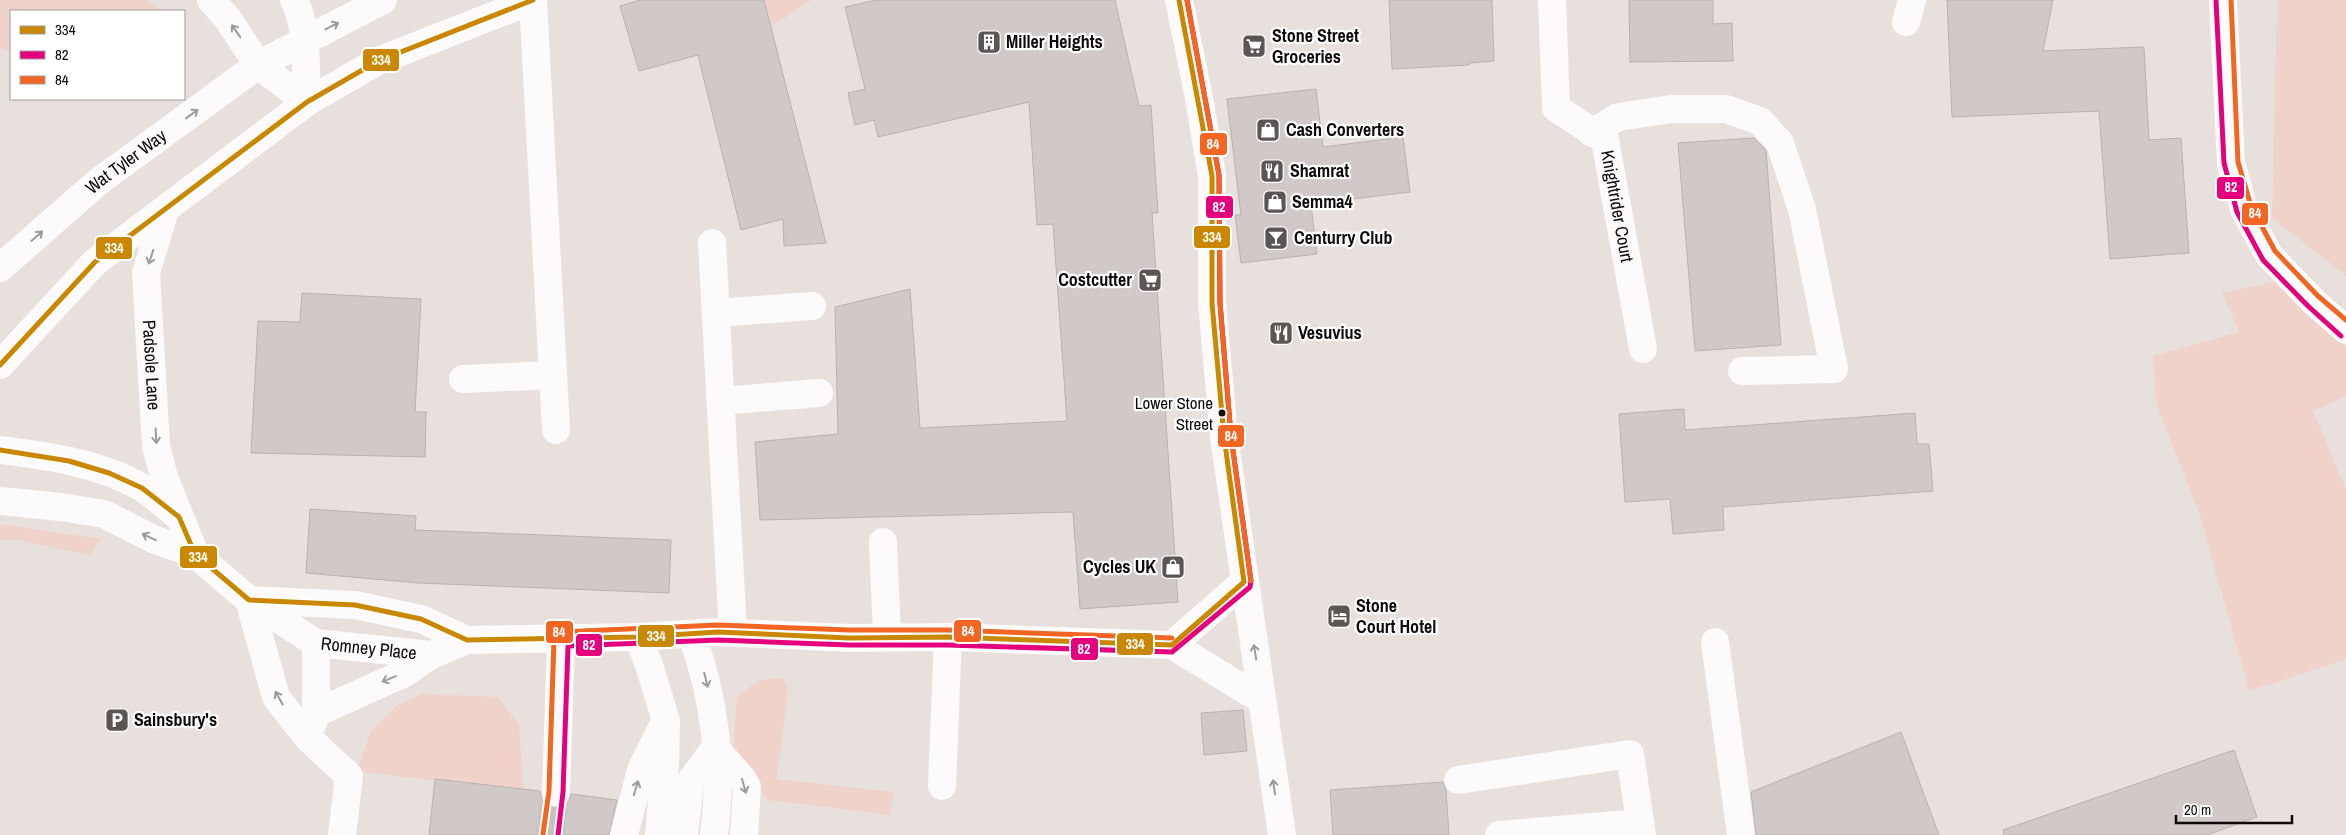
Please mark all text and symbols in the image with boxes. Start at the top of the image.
legend [10,10,185,100]
text: 334 [55,19,76,40]
one-way arrow [324,21,339,30]
place label: Stone Street Groceries [1272,23,1359,69]
one-way arrow [231,24,241,38]
building icon: Miller Heights [976,29,1002,55]
place label: Miller Heights [1006,29,1103,54]
supermarket icon: Stone Street Groceries [1241,33,1267,59]
text: 82 [55,44,69,65]
line badge: 334 [362,48,400,72]
text: 334 [371,51,391,69]
text: 84 [55,69,69,90]
one-way arrow [185,109,199,119]
shop icon: Cash Converters [1255,117,1281,143]
place label: Cash Converters [1286,117,1404,142]
street label: Wat Tyler Way [80,123,172,199]
line badge: 84 [1199,132,1228,156]
text: 84 [1207,135,1220,153]
street label: Knightrider Court [1595,148,1640,264]
restaurant icon: Shamrat [1259,158,1285,184]
place label: Shamrat [1290,158,1349,183]
line badge: 82 [2216,176,2245,200]
text: 82 [2225,178,2237,196]
shop icon: Semma4 [1262,189,1288,215]
place label: Semma4 [1292,189,1354,214]
line badge: 82 [1205,195,1234,219]
text: 82 [1213,198,1225,216]
line badge: 84 [2241,202,2269,226]
text: 84 [2249,204,2262,222]
line badge: 334 [1193,225,1231,249]
bar icon: Centurry Club [1263,225,1289,251]
place label: Centurry Club [1294,225,1392,250]
text: 334 [1202,228,1222,246]
one-way arrow [30,230,43,241]
line badge: 334 [95,236,133,260]
text: 334 [104,239,124,257]
one-way arrow [145,249,155,265]
place label: Costcutter [1058,267,1132,292]
supermarket icon: Costcutter [1137,267,1163,293]
street label: Padsole Lane [137,319,167,411]
restaurant icon: Vesuvius [1268,320,1294,346]
place label: Vesuvius [1298,320,1362,345]
place label: Lower Stone Street [1135,391,1213,435]
marker: Lower Stone Street [1217,408,1227,418]
line badge: 84 [1217,424,1245,448]
text: 84 [1225,427,1238,445]
one-way arrow [151,428,160,444]
one-way arrow [142,532,157,541]
line badge: 334 [179,545,218,569]
text: 334 [188,548,208,566]
place label: Cycles UK [1083,554,1156,579]
shop icon: Cycles UK [1160,554,1186,580]
place label: Stone Court Hotel [1356,593,1436,639]
hotel icon: Stone Court Hotel [1326,603,1352,629]
line badge: 84 [953,619,982,643]
line badge: 84 [545,620,574,644]
text: 84 [962,622,975,640]
text: 84 [553,623,566,641]
line badge: 334 [637,624,675,648]
text: 334 [646,627,666,645]
street label: Romney Place [320,631,418,665]
line badge: 334 [1116,632,1154,656]
line badge: 82 [575,633,603,657]
text: 334 [1125,635,1145,653]
text: 82 [583,636,595,654]
line badge: 82 [1070,637,1099,661]
text: 82 [1078,640,1090,658]
one-way arrow [1250,644,1260,660]
one-way arrow [702,671,711,687]
one-way arrow [382,675,397,684]
one-way arrow [274,690,284,705]
parking icon: Sainsbury's [104,707,130,733]
place label: Sainsbury's [134,707,217,732]
one-way arrow [740,778,750,794]
one-way arrow [1269,779,1279,795]
one-way arrow [631,780,641,796]
scale bar [2176,792,2292,824]
text: 20 m [2184,799,2211,820]

